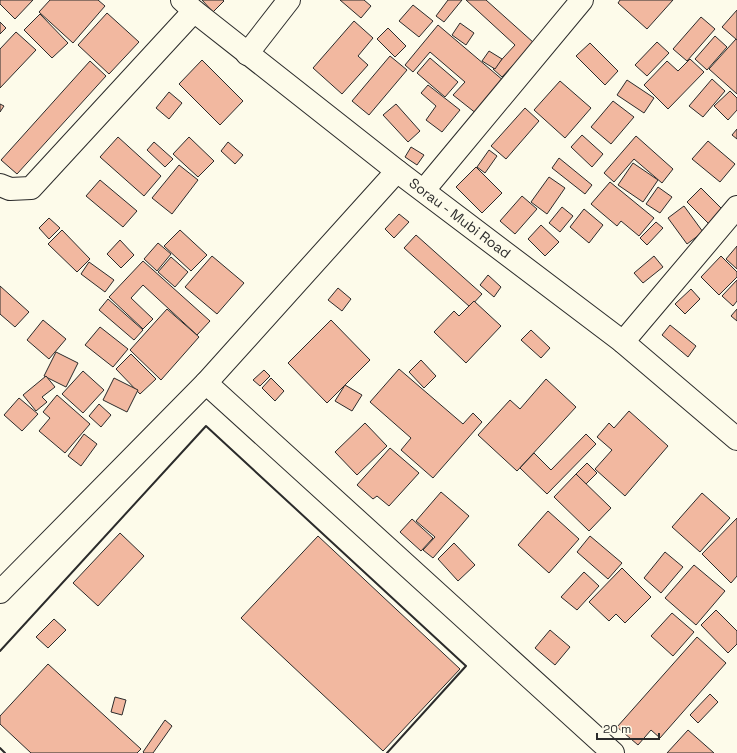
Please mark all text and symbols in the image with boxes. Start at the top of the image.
street label: Sorau - Mubi Road [406,174,514,262]
scale bar [597,715,659,741]
text: 20 m [603,721,631,737]

